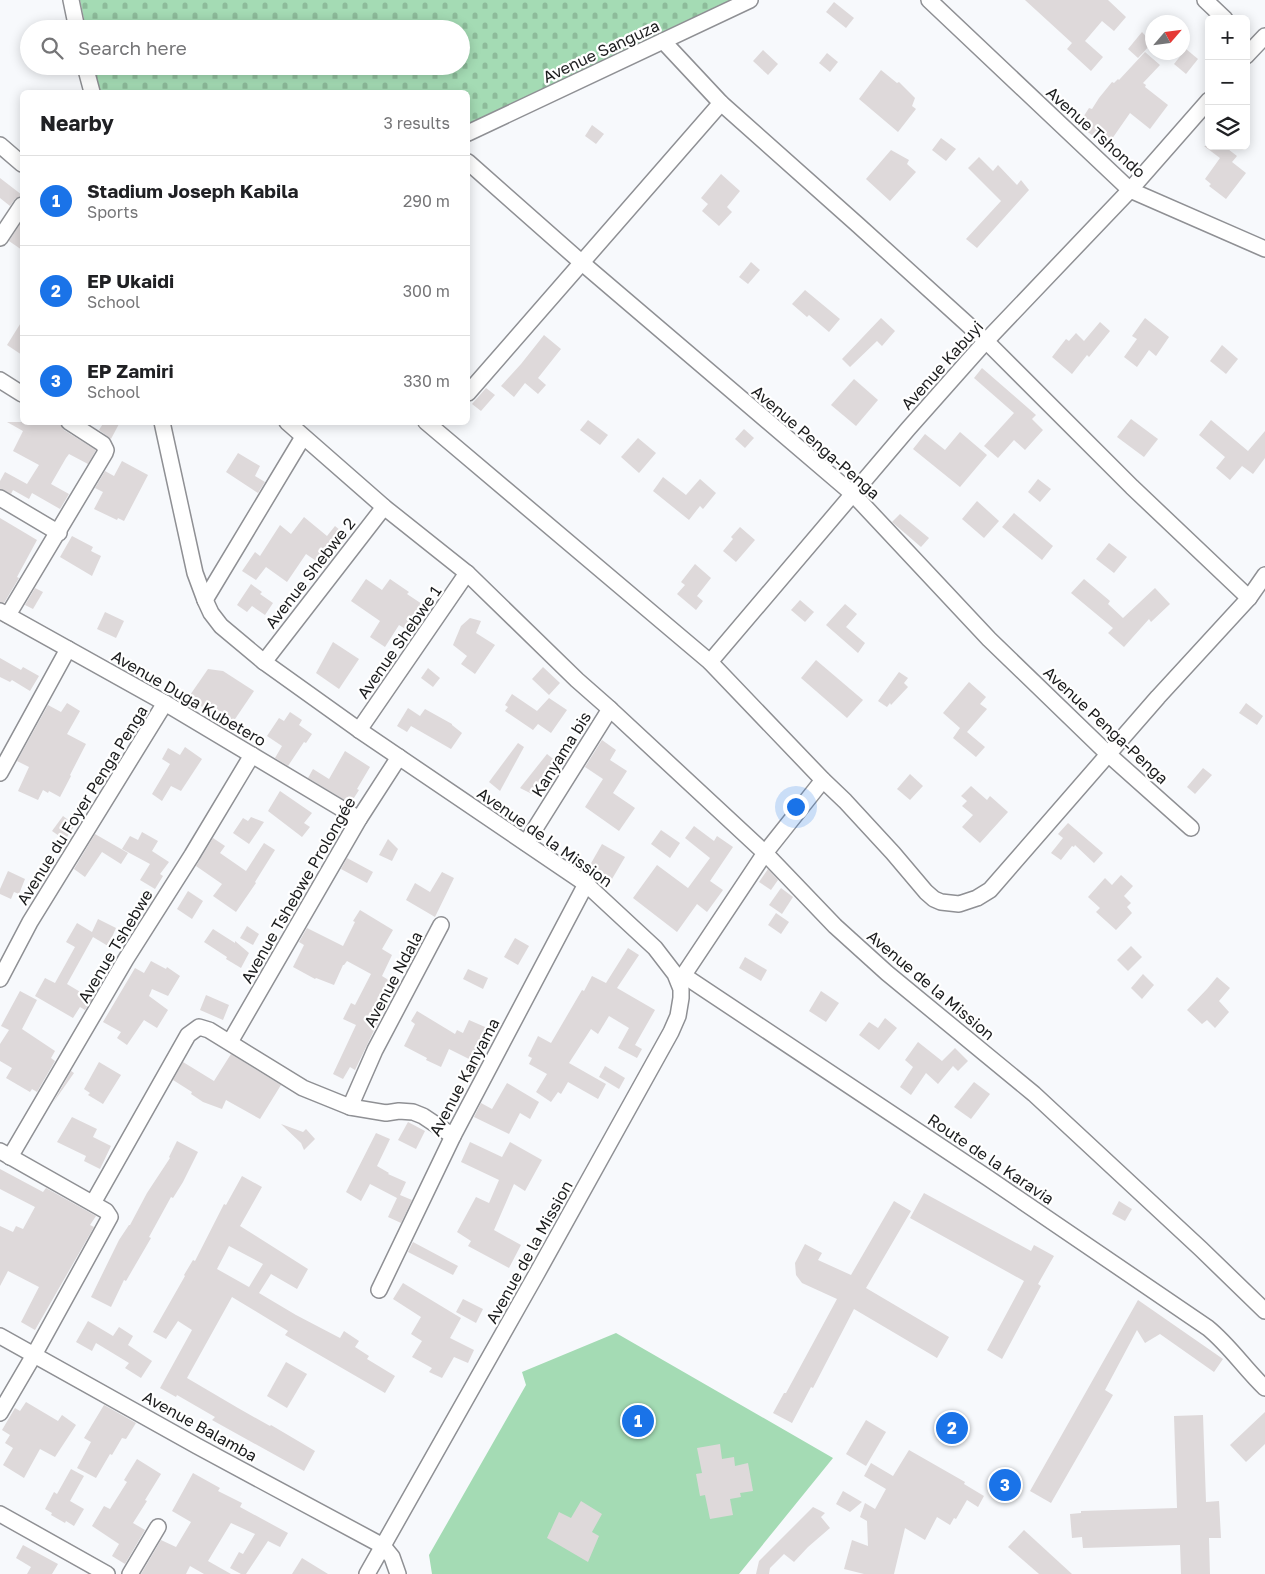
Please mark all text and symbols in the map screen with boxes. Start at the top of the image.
street label: Avenue Sanguza [540,15,662,87]
north arrow [1145,15,1190,60]
map controls [1205,15,1250,150]
button: + [1205,15,1250,60]
search box [20,20,470,75]
icon: search [38,34,66,62]
text: Search here [78,36,187,59]
button: − [1205,60,1250,105]
street label: Avenue Tshondo [1042,82,1150,182]
button: layers [1205,105,1250,150]
text: Nearby [40,110,114,136]
text: 3 results [383,113,450,133]
text: Stadium Joseph Kabila [87,179,299,202]
text: 1 [52,191,60,211]
text: 290 m [403,191,450,211]
text: Sports [87,202,138,222]
text: EP Ukaidi [87,269,174,292]
text: 2 [51,281,61,301]
text: 300 m [403,281,450,301]
text: School [87,292,140,312]
street label: Avenue Kabuyi [897,316,987,414]
text: EP Zamiri [87,359,174,382]
text: 3 [51,371,61,391]
text: 330 m [403,371,450,391]
street label: Avenue Penga-Penga [748,381,884,503]
text: School [87,382,140,402]
street label: Avenue Shebwe 2 [261,514,359,632]
street label: Avenue Shebwe 1 [353,581,446,702]
street label: Avenue Duga Kubetero [108,646,270,750]
street label: Avenue Penga-Penga [1040,662,1172,788]
street label: Avenue du Foyer Penga Penga [12,702,152,908]
street label: Kanyama bis [527,708,595,800]
street label: Avenue de la Mission [474,783,616,891]
street label: Avenue Tshebwe Prolongée [236,793,360,987]
your location [783,794,809,820]
street label: Avenue Tshebwe [73,886,157,1006]
street label: Avenue de la Mission [863,926,999,1044]
street label: Avenue Ndala [359,928,427,1030]
street label: Avenue Kanyama [425,1015,503,1139]
street label: Route de la Karavia [924,1109,1058,1209]
street label: Avenue de la Mission [481,1177,577,1327]
street label: Avenue Balamba [139,1386,261,1466]
pin: 1 [622,1402,654,1440]
pin: 2 [936,1409,968,1447]
pin: 3 [989,1466,1021,1504]

